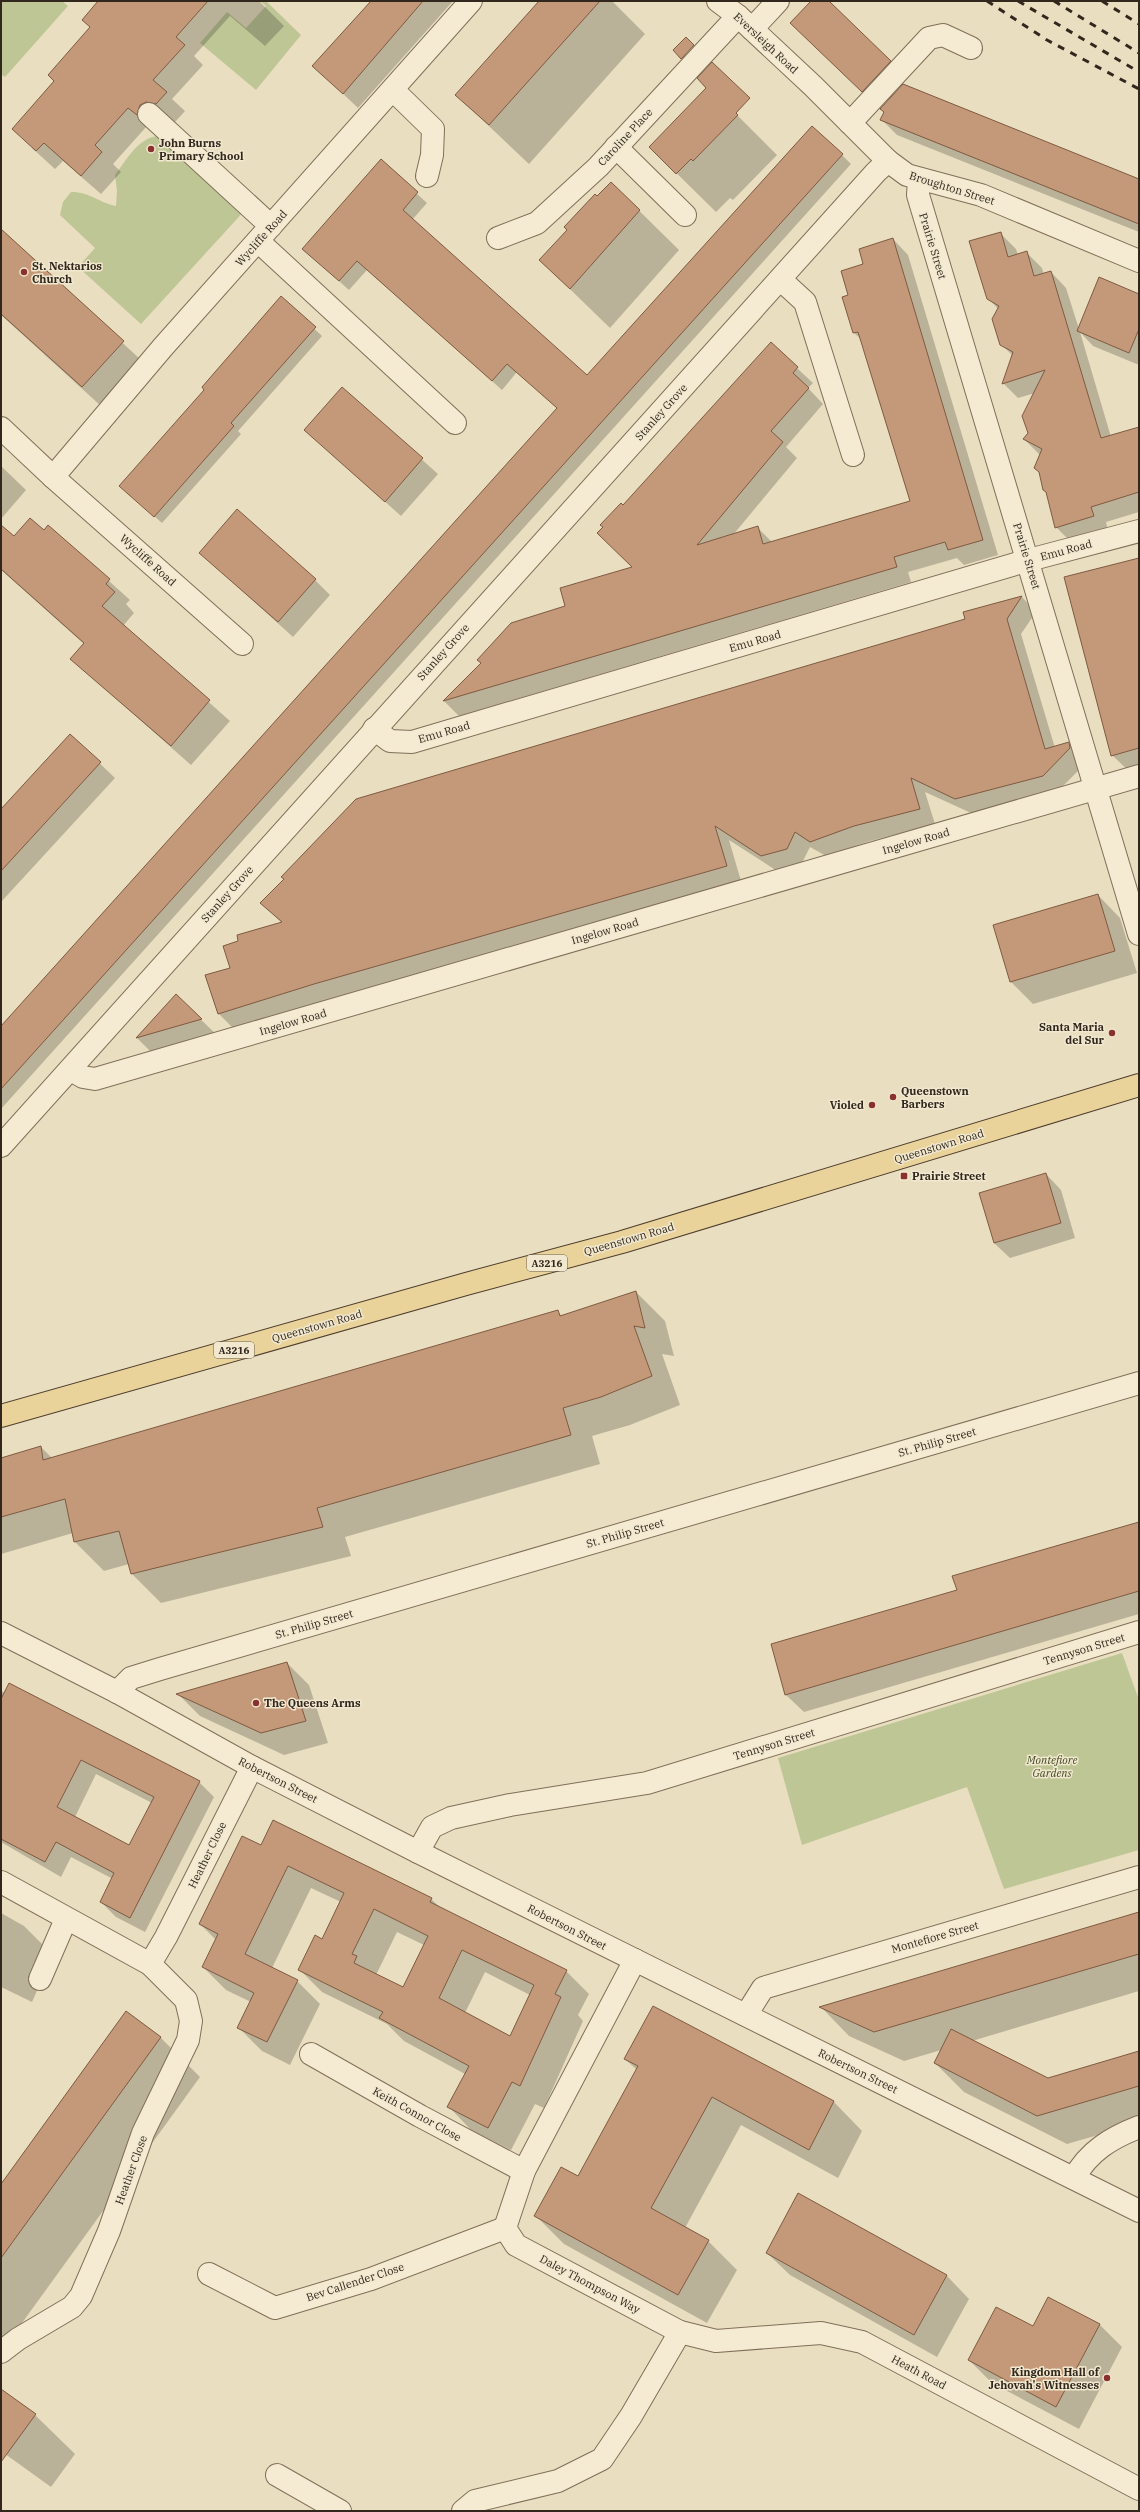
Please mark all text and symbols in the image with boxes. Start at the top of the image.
street label: Eversleigh Road [731,10,801,77]
street label: Caroline Place [595,105,655,169]
place label: John Burns Primary School [159,136,244,163]
marker: John Burns Primary School [146,144,156,154]
street label: Broughton Street [908,168,997,208]
street label: Wycliffe Road [232,207,290,269]
street label: Prairie Street [916,211,950,281]
place label: St. Nektarios Church [32,259,102,286]
marker: St. Nektarios Church [19,267,29,277]
street label: Stanley Grove [632,381,690,443]
street label: Prairie Street [1010,521,1044,591]
street label: Wycliffe Road [117,531,179,589]
street label: Emu Road [1039,536,1094,564]
street label: Stanley Grove [414,621,472,683]
street label: Emu Road [728,627,783,655]
street label: Emu Road [417,718,472,746]
street label: Ingelow Road [881,825,952,857]
street label: Stanley Grove [198,863,256,925]
street label: Ingelow Road [570,915,641,947]
street label: Ingelow Road [258,1006,329,1038]
place label: Santa Maria del Sur [1039,1020,1105,1047]
marker: Santa Maria del Sur [1107,1028,1117,1038]
place label: Queenstown Barbers [901,1084,969,1111]
marker: Queenstown Barbers [888,1092,898,1102]
place label: Violed [830,1098,864,1112]
marker: Violed [867,1100,877,1110]
street label: Queenstown Road [892,1126,986,1166]
place label: Prairie Street [912,1169,986,1183]
marker: Prairie Street [899,1171,909,1181]
street label: Queenstown Road [582,1219,676,1259]
road number: A3216 [527,1255,567,1271]
street label: Queenstown Road [270,1306,364,1346]
road number: A3216 [214,1342,254,1358]
street label: St. Philip Street [897,1424,978,1460]
street label: St. Philip Street [585,1515,666,1551]
street label: St. Philip Street [274,1606,355,1642]
street label: Tennyson Street [1042,1630,1126,1668]
place label: The Queens Arms [264,1696,361,1710]
marker: The Queens Arms [251,1698,261,1708]
street label: Tennyson Street [732,1725,816,1763]
park label: Montefiore Gardens [1026,1753,1077,1780]
street label: Robertson Street [236,1754,320,1806]
street label: Heather Close [185,1819,229,1891]
street label: Robertson Street [525,1901,609,1953]
street label: Montefiore Street [890,1918,980,1956]
street label: Robertson Street [816,2046,900,2096]
street label: Keith Connor Close [370,2084,464,2144]
street label: Heather Close [112,2133,150,2206]
street label: Daley Thompson Way [537,2252,643,2316]
street label: Bev Callender Close [304,2260,406,2304]
street label: Heath Road [889,2352,949,2392]
place label: Kingdom Hall of Jehovah's Witnesses [988,2365,1100,2392]
marker: Kingdom Hall of Jehovah's Witnesses [1102,2373,1112,2383]

